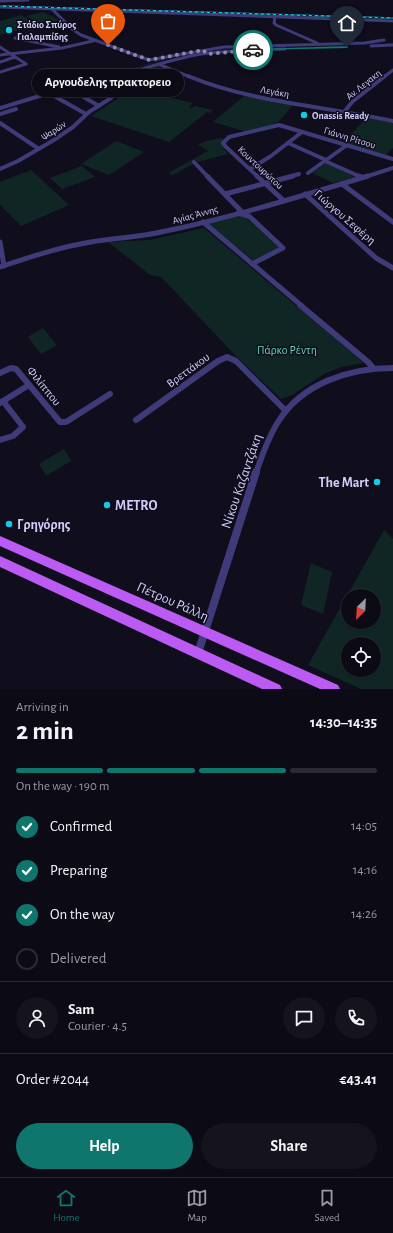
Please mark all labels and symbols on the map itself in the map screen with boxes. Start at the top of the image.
pin [91,4,125,45]
pin [330,6,364,47]
place label: Στάδιο Σπύρος Γιαλαμπίδης [17,20,76,42]
marker: Στάδιο Σπύρος Γιαλαμπίδης [4,25,14,35]
courier [233,30,273,70]
street label: Αν. Λεγακη [344,68,383,102]
callout: Αργουδελης πρακτορειο [32,69,184,97]
street label: Λεγάκη [260,85,290,99]
marker: Onassis Ready [299,110,309,120]
place label: Onassis Ready [312,111,369,121]
street label: Ψαρών [39,119,68,143]
street label: Γιάννη Ρίτσου [323,125,377,151]
street label: Κουντουρώτου [236,144,285,191]
street label: Γιώργου Σεφέρη [312,187,378,247]
street label: Αγίας Άννης [171,204,219,226]
park label: Πάρκο Ρέντη [257,344,317,356]
street label: Βρεττάκου [164,350,212,389]
street label: Φιλίππου [25,364,63,408]
street label: Νίκου Καζαντζάκη [219,432,265,531]
place label: The Mart [318,476,369,490]
marker: The Mart [372,477,382,487]
place label: METRO [115,499,157,513]
marker: METRO [102,500,112,510]
place label: Γρηγόρης [17,518,71,532]
marker: Γρηγόρης [4,519,14,529]
street label: Πέτρου Ράλλη [135,580,211,624]
north arrow [341,589,381,629]

